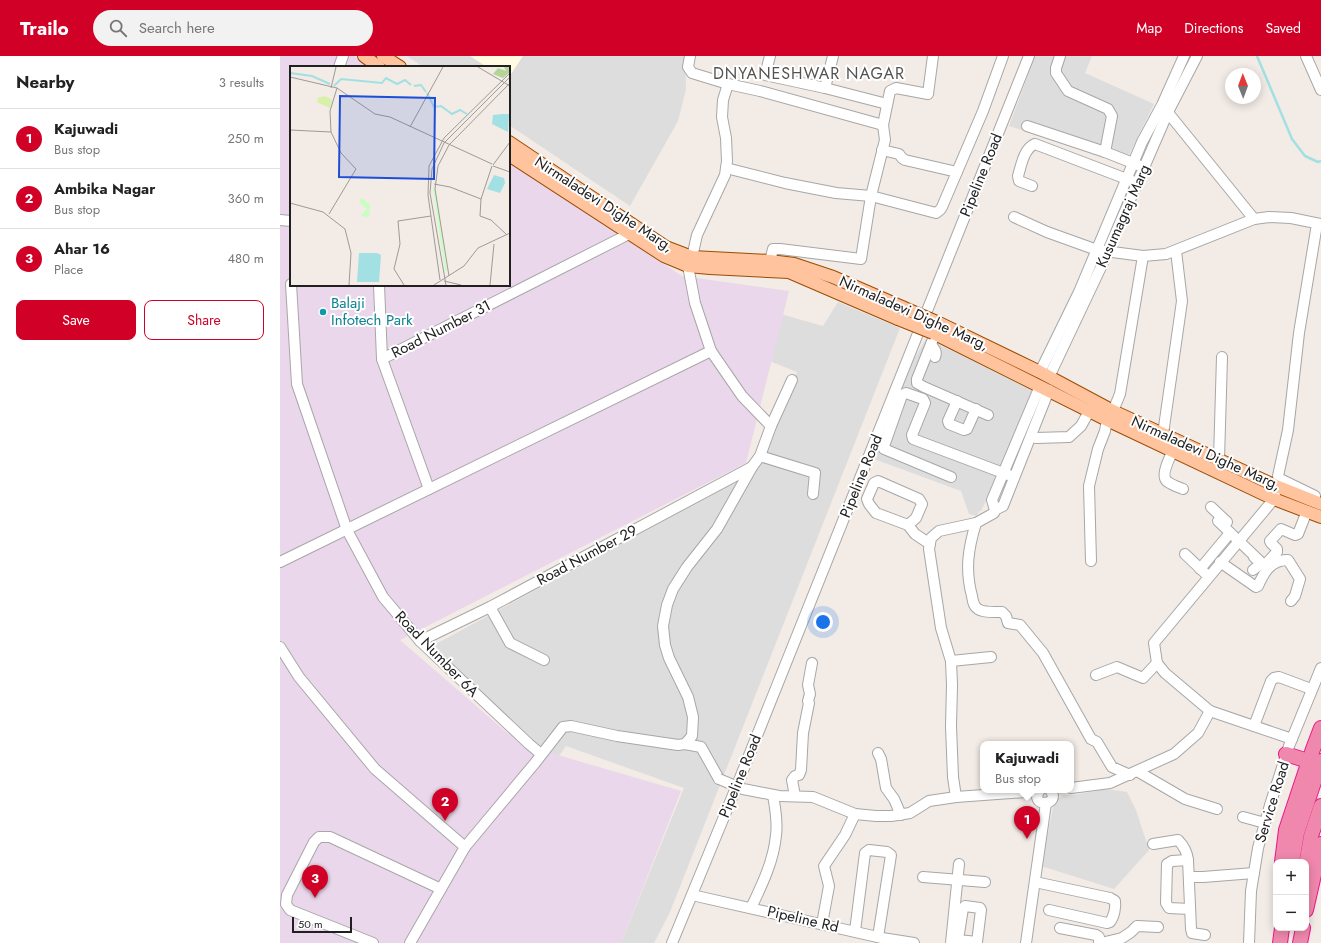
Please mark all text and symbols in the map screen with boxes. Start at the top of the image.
search box [93,10,373,46]
text: Trailo [20,15,69,42]
icon: search [107,17,129,39]
text: Search here [139,17,215,39]
text: Map [1136,18,1162,38]
text: Directions [1184,18,1244,38]
text: Saved [1266,18,1301,38]
district label: DNYANESHWAR NAGAR [713,62,905,85]
inset map [290,66,510,286]
north arrow [1225,68,1261,104]
text: Nearby [16,70,74,94]
text: 3 results [219,73,264,92]
text: Kajuwadi [54,118,118,140]
text: 1 [26,129,32,148]
text: 250 m [227,129,264,148]
street label: Pipeline Road [954,130,1008,220]
text: Bus stop [54,140,100,159]
street label: Nirmaladevi Dighe Marg, [530,151,678,257]
street label: Kusumagraj Marg [1090,161,1156,271]
text: Ambika Nagar [54,178,155,200]
text: 2 [25,189,33,208]
text: 360 m [228,189,264,208]
text: Bus stop [54,200,100,219]
text: Ahar 16 [54,238,110,260]
text: 3 [25,249,33,268]
text: 480 m [227,249,264,268]
text: Place [54,260,83,279]
street label: Nirmaladevi Dighe Marg, [836,270,992,356]
place label: Balaji Infotech Park [331,292,413,331]
street label: Road Number 31 [387,294,495,364]
button: Save [16,300,136,340]
button: Share [144,300,264,340]
marker: Balaji Infotech Park [318,307,328,317]
street label: Nirmaladevi Dighe Marg, [1128,410,1284,496]
street label: Pipeline Road [834,431,888,521]
street label: Road Number 29 [533,519,641,591]
street label: Road Number 6A [390,606,484,702]
your location [813,612,833,632]
street label: Pipeline Road [713,731,767,821]
popup [980,741,1074,793]
text: Kajuwadi [995,747,1059,769]
street label: Service Road [1249,759,1295,845]
text: Bus stop [995,769,1041,788]
pin: 2 [432,788,458,821]
pin: 1 [1014,806,1040,839]
map controls [1273,859,1309,931]
button: + [1273,859,1309,895]
pin: 3 [302,865,328,898]
button: − [1273,895,1309,931]
street label: Pipeline Rd [765,900,841,938]
scale bar [292,915,352,934]
text: 50 m [298,916,323,932]

